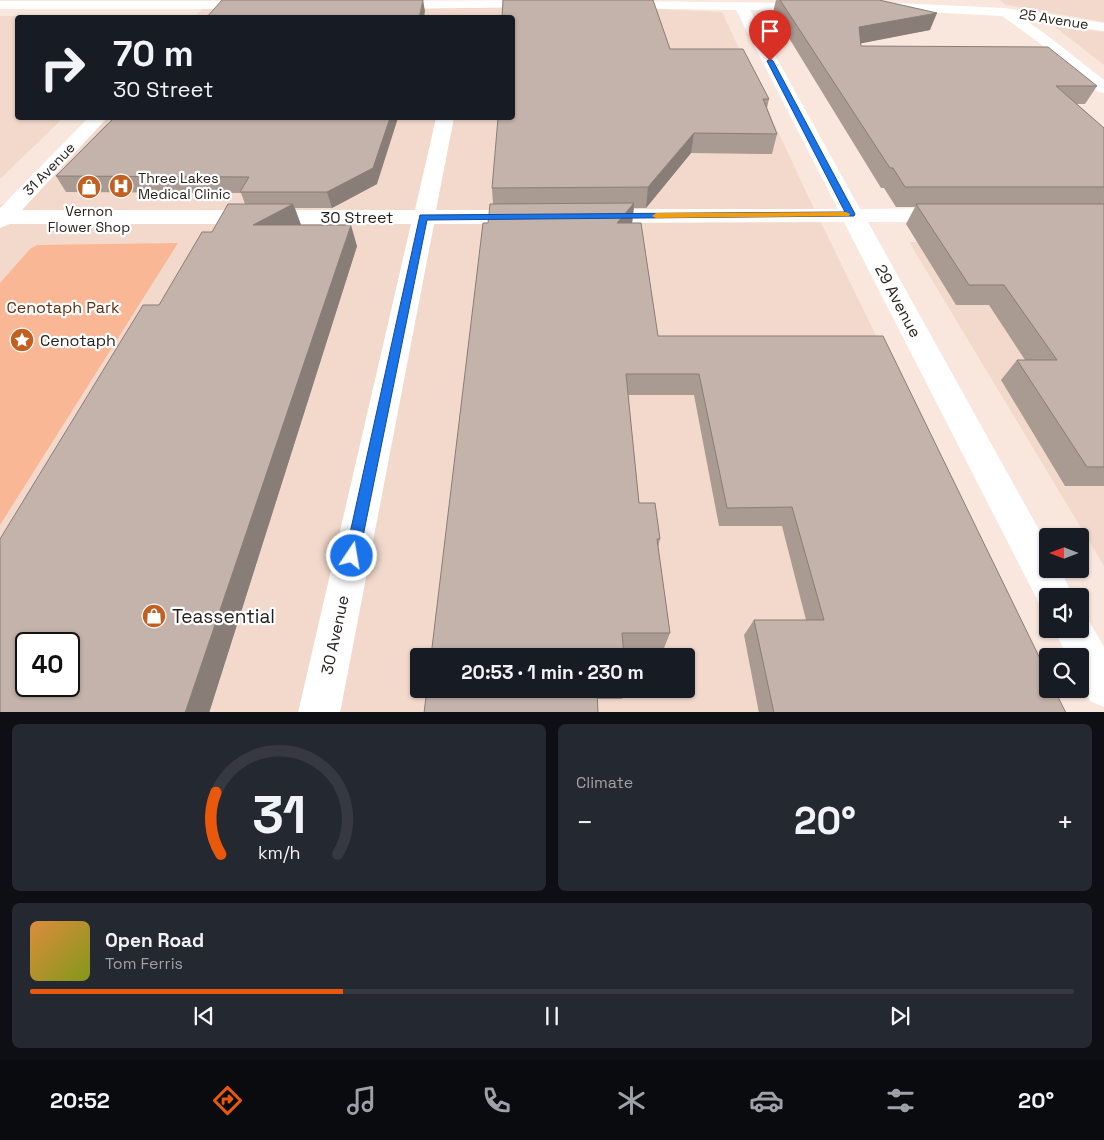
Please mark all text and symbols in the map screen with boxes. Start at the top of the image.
street label: 25 Avenue [1018,5,1090,33]
pin [749,10,791,61]
icon: arrive [756,17,784,45]
text: 70 m [113,32,194,76]
icon: right [30,35,95,100]
text: 30 Street [113,75,213,103]
street label: 31 Avenue [19,139,79,199]
place label: Three Lakes Medical Clinic [138,169,231,203]
hospital icon: Three Lakes Medical Clinic [108,173,134,199]
shop icon: Vernon Flower Shop [76,174,102,200]
place label: Vernon Flower Shop [48,202,130,236]
street label: 30 Street [321,207,393,228]
street label: 29 Avenue [870,261,926,341]
park label: Cenotaph Park [6,297,120,318]
place icon: Cenotaph [9,327,35,353]
place label: Cenotaph [40,330,116,351]
north arrow [1039,528,1089,578]
map controls [1039,528,1089,698]
position arrow [325,529,377,581]
button: sound [1039,588,1089,638]
street label: 30 Avenue [316,594,354,676]
shop icon: Teassential [141,603,167,629]
place label: Teassential [172,604,275,629]
speed limit sign: 40 [15,632,80,697]
button: search [1039,648,1089,698]
text: 20:53 · 1 min · 230 m [461,660,644,685]
text: Climate [576,772,633,793]
text: 31 [252,782,306,848]
text: 20° [794,797,856,845]
text: − [576,804,593,840]
text: + [1057,804,1074,840]
text: km/h [258,841,300,864]
text: Open Road [105,928,204,953]
text: Tom Ferris [105,953,183,974]
icon: previous [190,1002,218,1030]
icon: pause [538,1002,566,1030]
icon: next [886,1002,914,1030]
icon: directions [210,1083,245,1118]
icon: music [344,1083,379,1118]
icon: phone [479,1083,514,1118]
icon: climate [614,1083,649,1118]
icon: car [749,1083,784,1118]
icon: filters [883,1083,918,1118]
text: 20:52 [50,1086,110,1114]
text: 20° [1018,1086,1054,1114]

